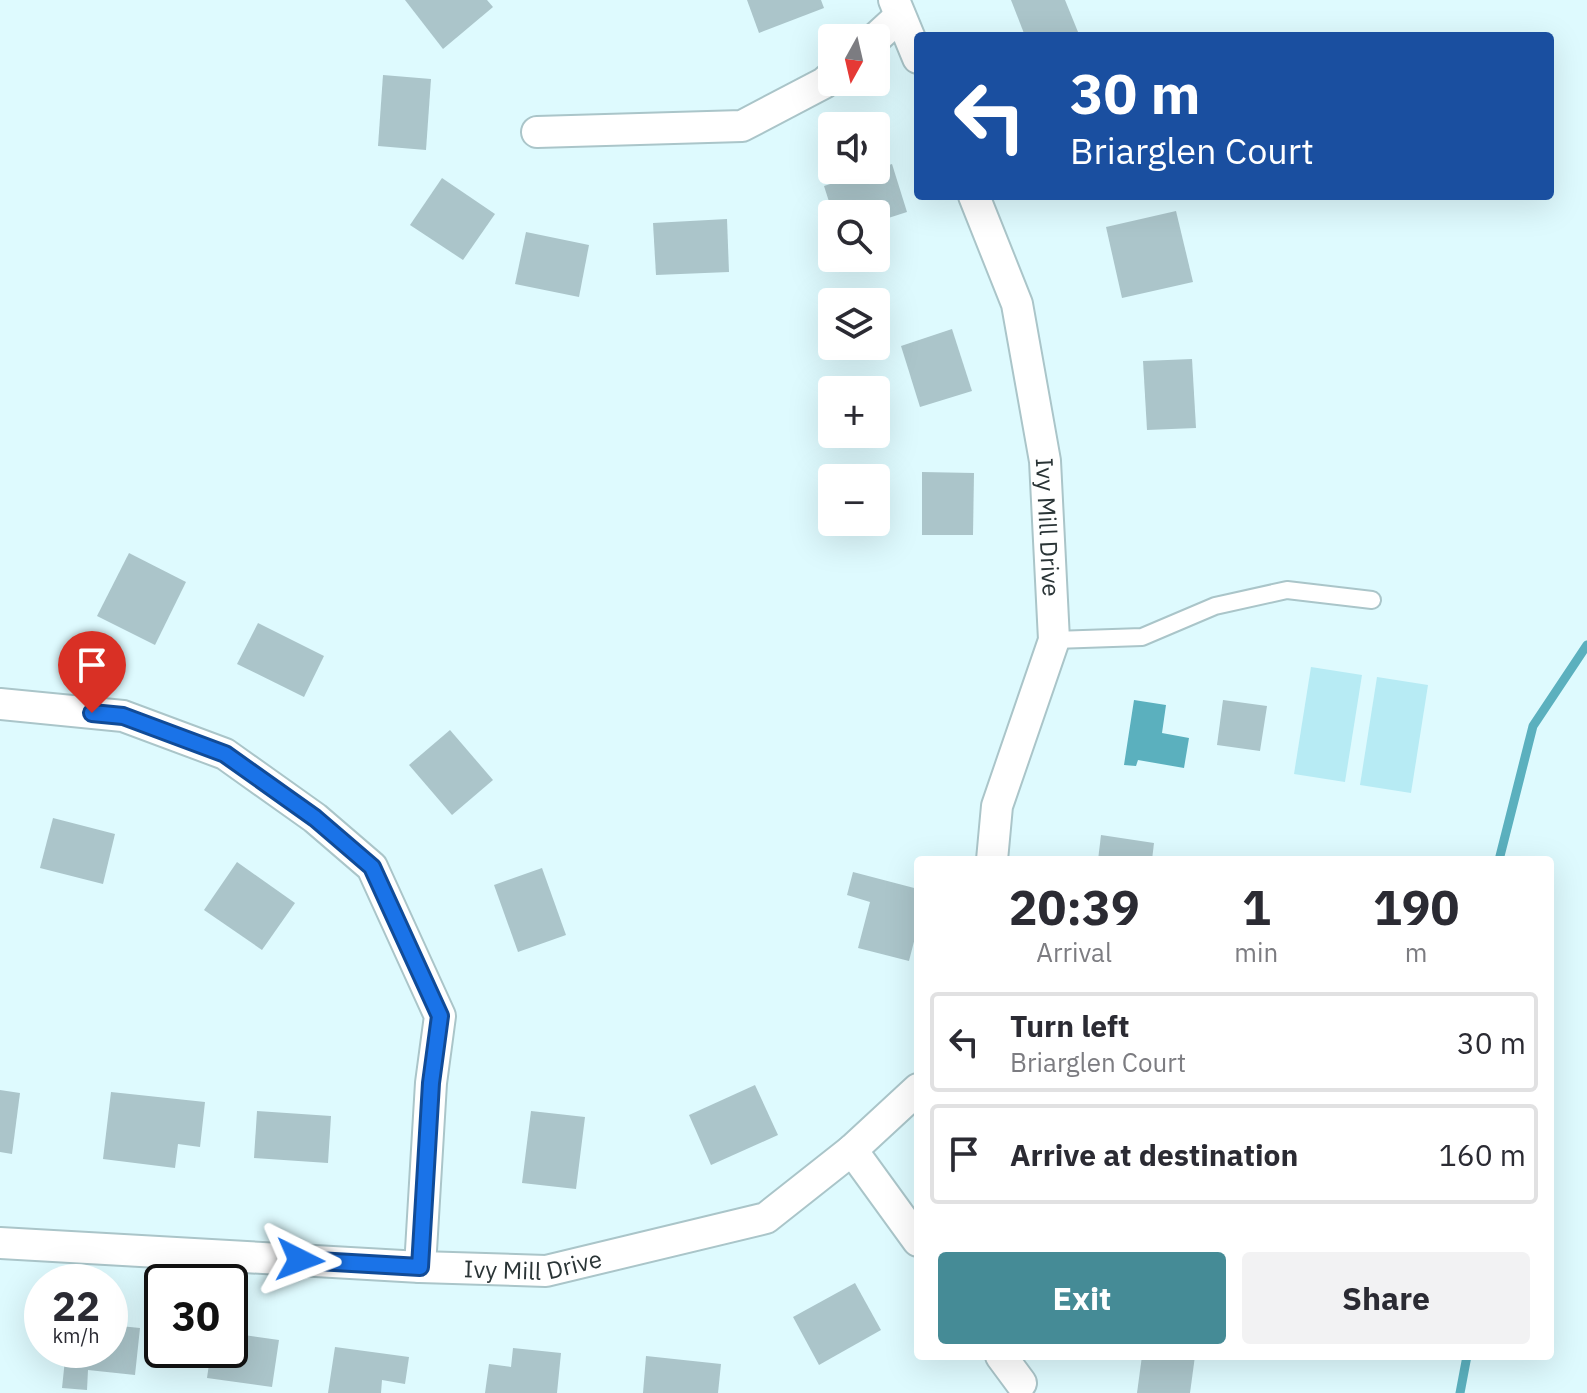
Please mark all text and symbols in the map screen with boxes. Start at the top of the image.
north arrow [818,24,890,96]
map controls [818,24,890,536]
text: 30 m [1070,57,1200,129]
icon: left [938,64,1042,168]
button: sound [818,112,890,184]
text: Briarglen Court [1070,127,1314,174]
button: search [818,200,890,272]
button: layers [818,288,890,360]
button: + [818,376,890,448]
street label: Ivy Mill Drive [1029,457,1068,597]
button: − [818,464,890,536]
pin [58,631,126,713]
icon: arrive [70,643,114,687]
text: 20:39 [1009,876,1140,938]
text: 1 [1242,876,1271,938]
text: 190 [1373,876,1459,938]
text: Arrival [1036,935,1112,969]
text: min [1234,935,1278,969]
text: m [1405,935,1427,969]
text: Turn left [1010,1006,1129,1045]
icon: left [942,1020,986,1064]
text: 30 m [1457,1023,1526,1062]
text: Briarglen Court [1010,1045,1186,1079]
icon: arrive [942,1132,986,1176]
text: Arrive at destination [1010,1135,1298,1174]
text: 160 m [1439,1135,1526,1174]
position arrow [258,1218,342,1302]
street label: Ivy Mill Drive [463,1242,605,1287]
button: Exit [938,1252,1226,1344]
button: Share [1242,1252,1530,1344]
speed limit sign: 30 [144,1264,248,1368]
text: 22 [52,1280,100,1332]
text: km/h [52,1322,100,1349]

